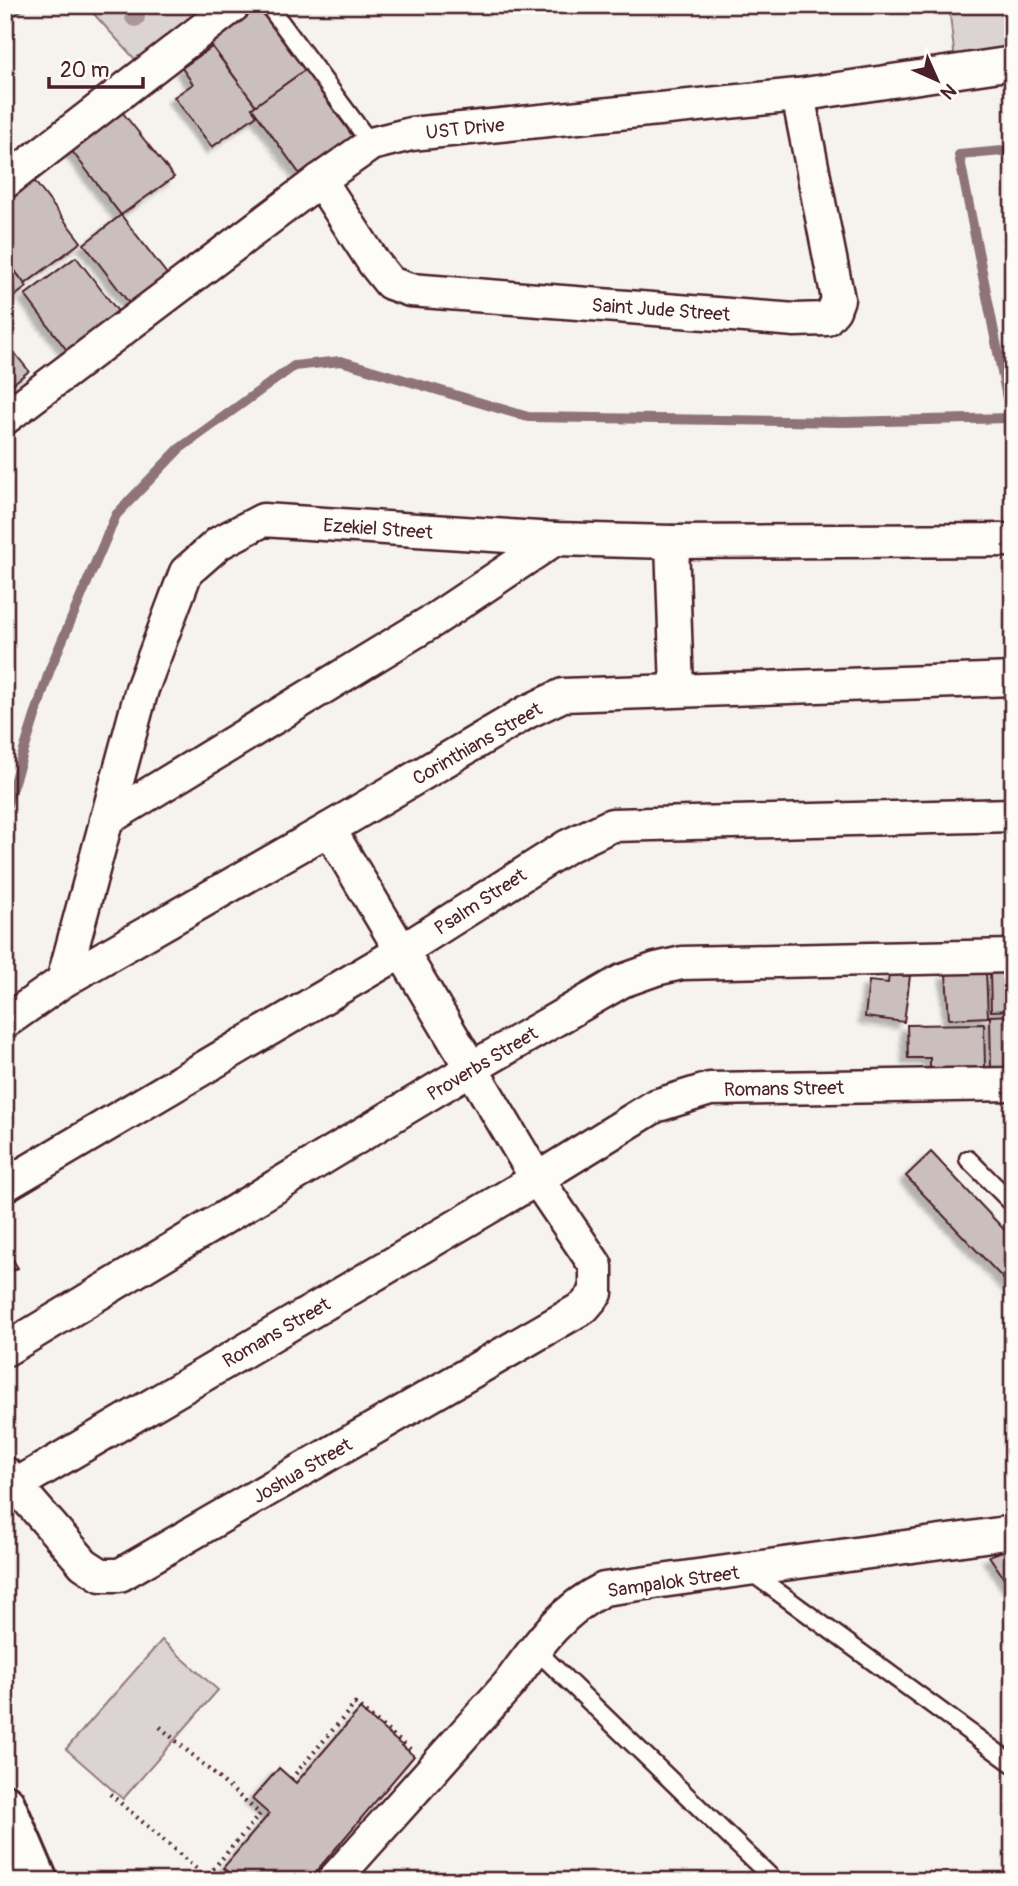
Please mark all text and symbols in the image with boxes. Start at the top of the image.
scale bar [49,46,144,90]
north arrow [902,46,972,116]
text: 20 m [60,57,109,84]
text: N [935,78,961,104]
street label: UST Drive [425,113,506,145]
street label: Saint Jude Street [591,293,731,327]
street label: Ezekiel Street [322,513,434,545]
street label: Corinthians Street [409,697,547,791]
street label: Psalm Street [430,863,531,940]
street label: Proverbs Street [423,1021,543,1106]
street label: Romans Street [724,1076,845,1102]
street label: Romans Street [218,1292,335,1373]
street label: Joshua Street [249,1433,357,1509]
street label: Sampalok Street [606,1561,741,1603]

